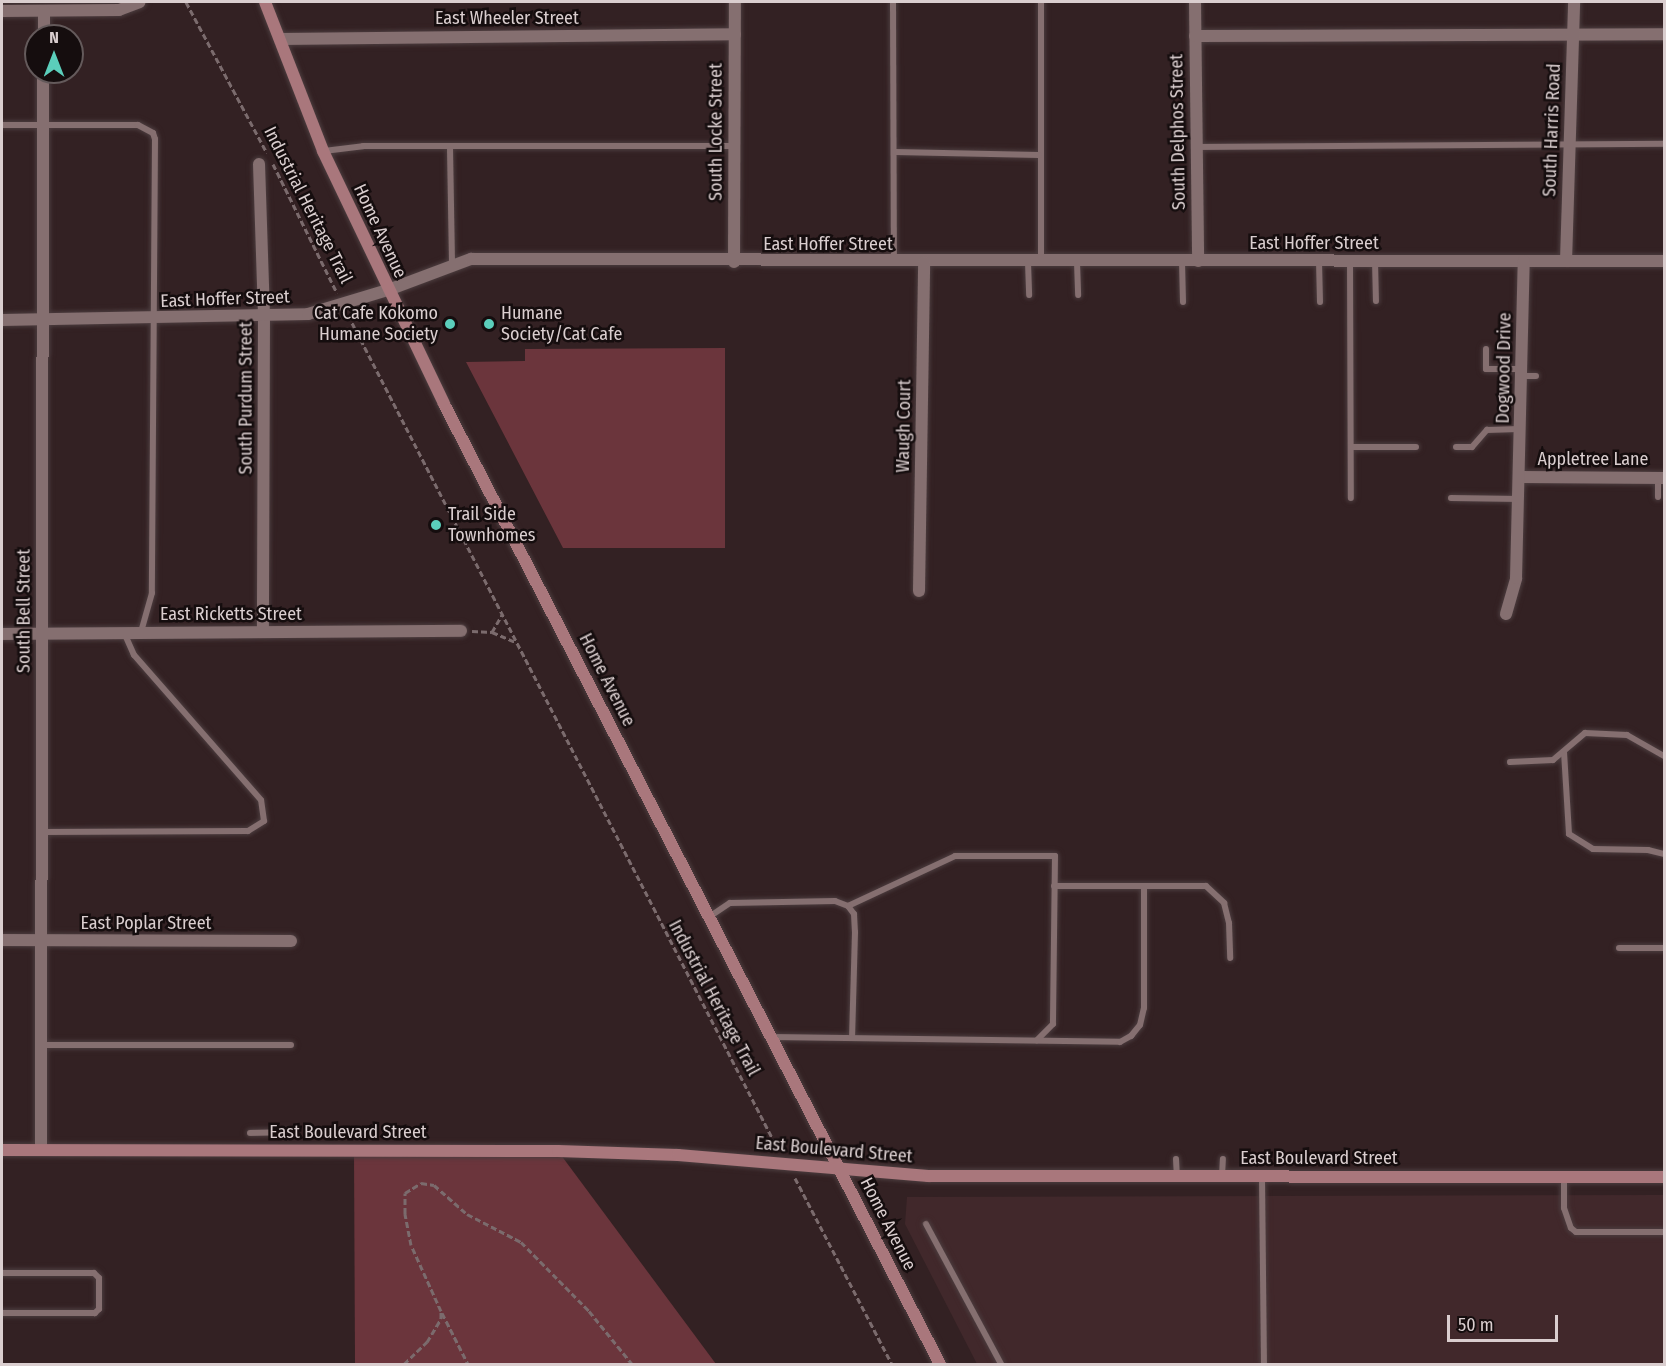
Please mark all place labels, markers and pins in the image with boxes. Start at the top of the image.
place label: Cat Cafe Kokomo Humane Society [314,303,438,346]
place label: Humane Society/Cat Cafe [501,303,622,346]
marker: Cat Cafe Kokomo Humane Society [443,317,457,331]
marker: Humane Society/Cat Cafe [482,317,496,331]
place label: Trail Side Townhomes [448,504,535,546]
marker: Trail Side Townhomes [429,518,443,532]

